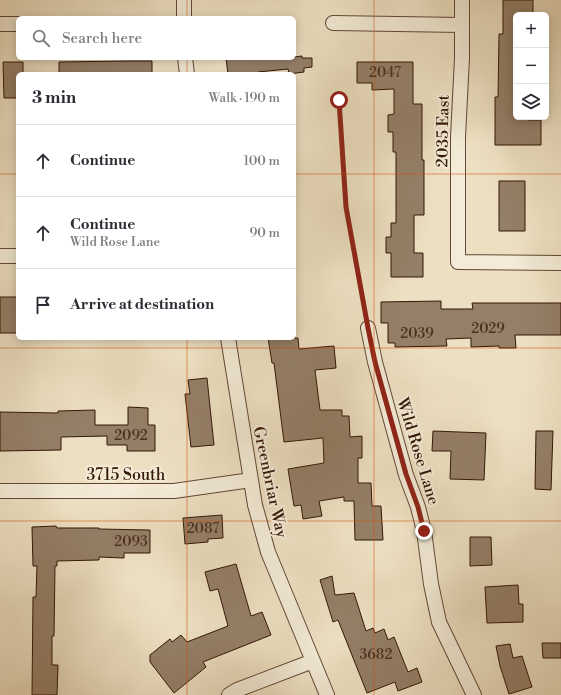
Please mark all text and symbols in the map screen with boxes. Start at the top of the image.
map controls [513,12,549,120]
button: + [513,12,549,48]
search box [16,16,296,60]
icon: search [30,27,52,49]
text: Search here [62,29,142,48]
button: − [513,48,549,84]
house number: 2047 [369,64,401,82]
button: layers [513,84,549,120]
text: 3 min [32,87,76,109]
text: Walk · 190 m [209,90,280,106]
route start [330,91,348,109]
street label: 2035 East [432,94,454,167]
icon: ahead [32,150,54,172]
text: Continue [70,151,135,170]
text: 100 m [244,153,280,169]
text: Continue [70,215,135,234]
icon: ahead [32,222,54,244]
text: 90 m [249,225,280,241]
text: Wild Rose Lane [70,234,160,250]
icon: arrive [32,294,54,316]
text: Arrive at destination [70,295,214,314]
house number: 2029 [471,320,505,338]
house number: 2039 [400,325,434,343]
street label: Wild Rose Lane [392,394,444,507]
street label: Greenbriar Way [248,425,292,540]
house number: 2092 [114,427,148,445]
street label: 3715 South [87,465,166,485]
house number: 2087 [187,520,219,538]
route end [415,522,433,540]
house number: 2093 [114,533,148,551]
house number: 3682 [360,646,392,664]

